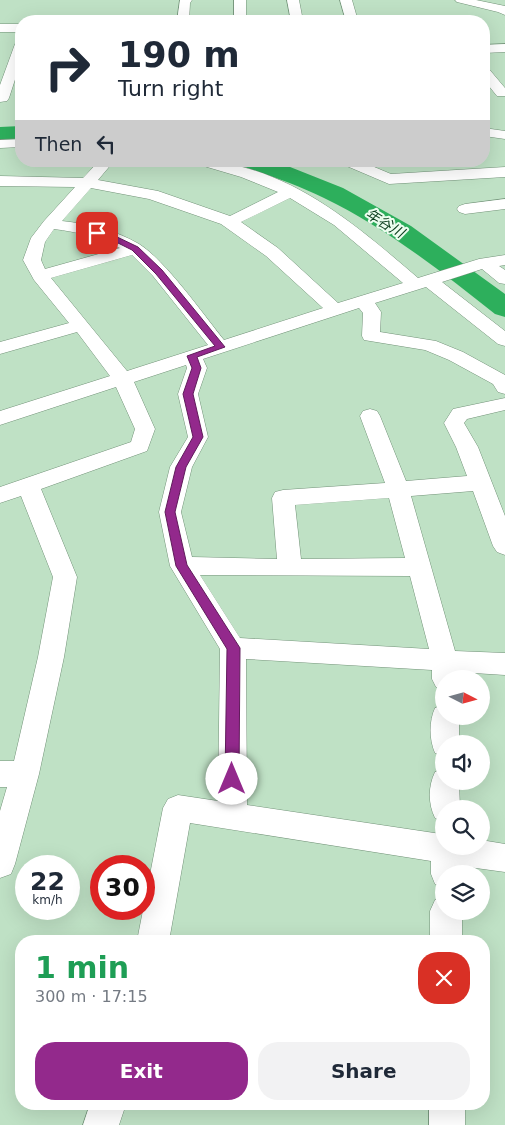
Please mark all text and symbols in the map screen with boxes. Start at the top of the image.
icon: right [35,35,100,100]
text: 190 m [118,35,240,75]
text: Turn right [118,76,223,101]
icon: left [92,130,120,158]
text: Then [35,133,82,155]
water label: 年谷川 [363,205,409,242]
pin [76,212,118,254]
icon: arrive [83,219,111,247]
north arrow [435,670,490,725]
map controls [435,670,490,920]
button: sound [435,735,490,790]
position arrow [205,752,257,804]
button: search [435,800,490,855]
speed limit sign: 30 [90,855,155,920]
button: layers [435,865,490,920]
text: 22 [30,867,65,896]
text: km/h [32,893,63,907]
text: 1 min [35,950,129,985]
button: close [418,952,470,1004]
text: 300 m · 17:15 [35,987,148,1006]
button: Exit [35,1042,248,1100]
button: Share [258,1042,470,1100]

